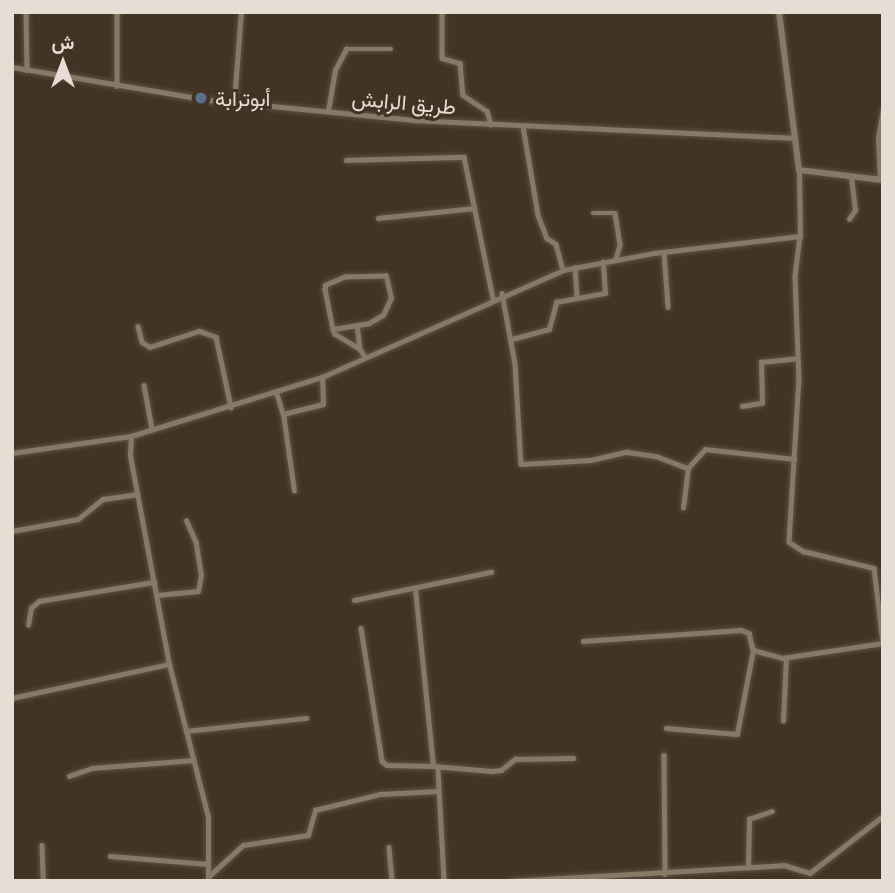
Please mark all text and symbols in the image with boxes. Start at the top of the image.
north arrow [28,28,98,98]
text: ش [52,30,74,53]
place label: أبوترابة [215,85,270,111]
street label: طريق الرابش [351,85,457,119]
marker: أبوترابة [193,90,209,106]

